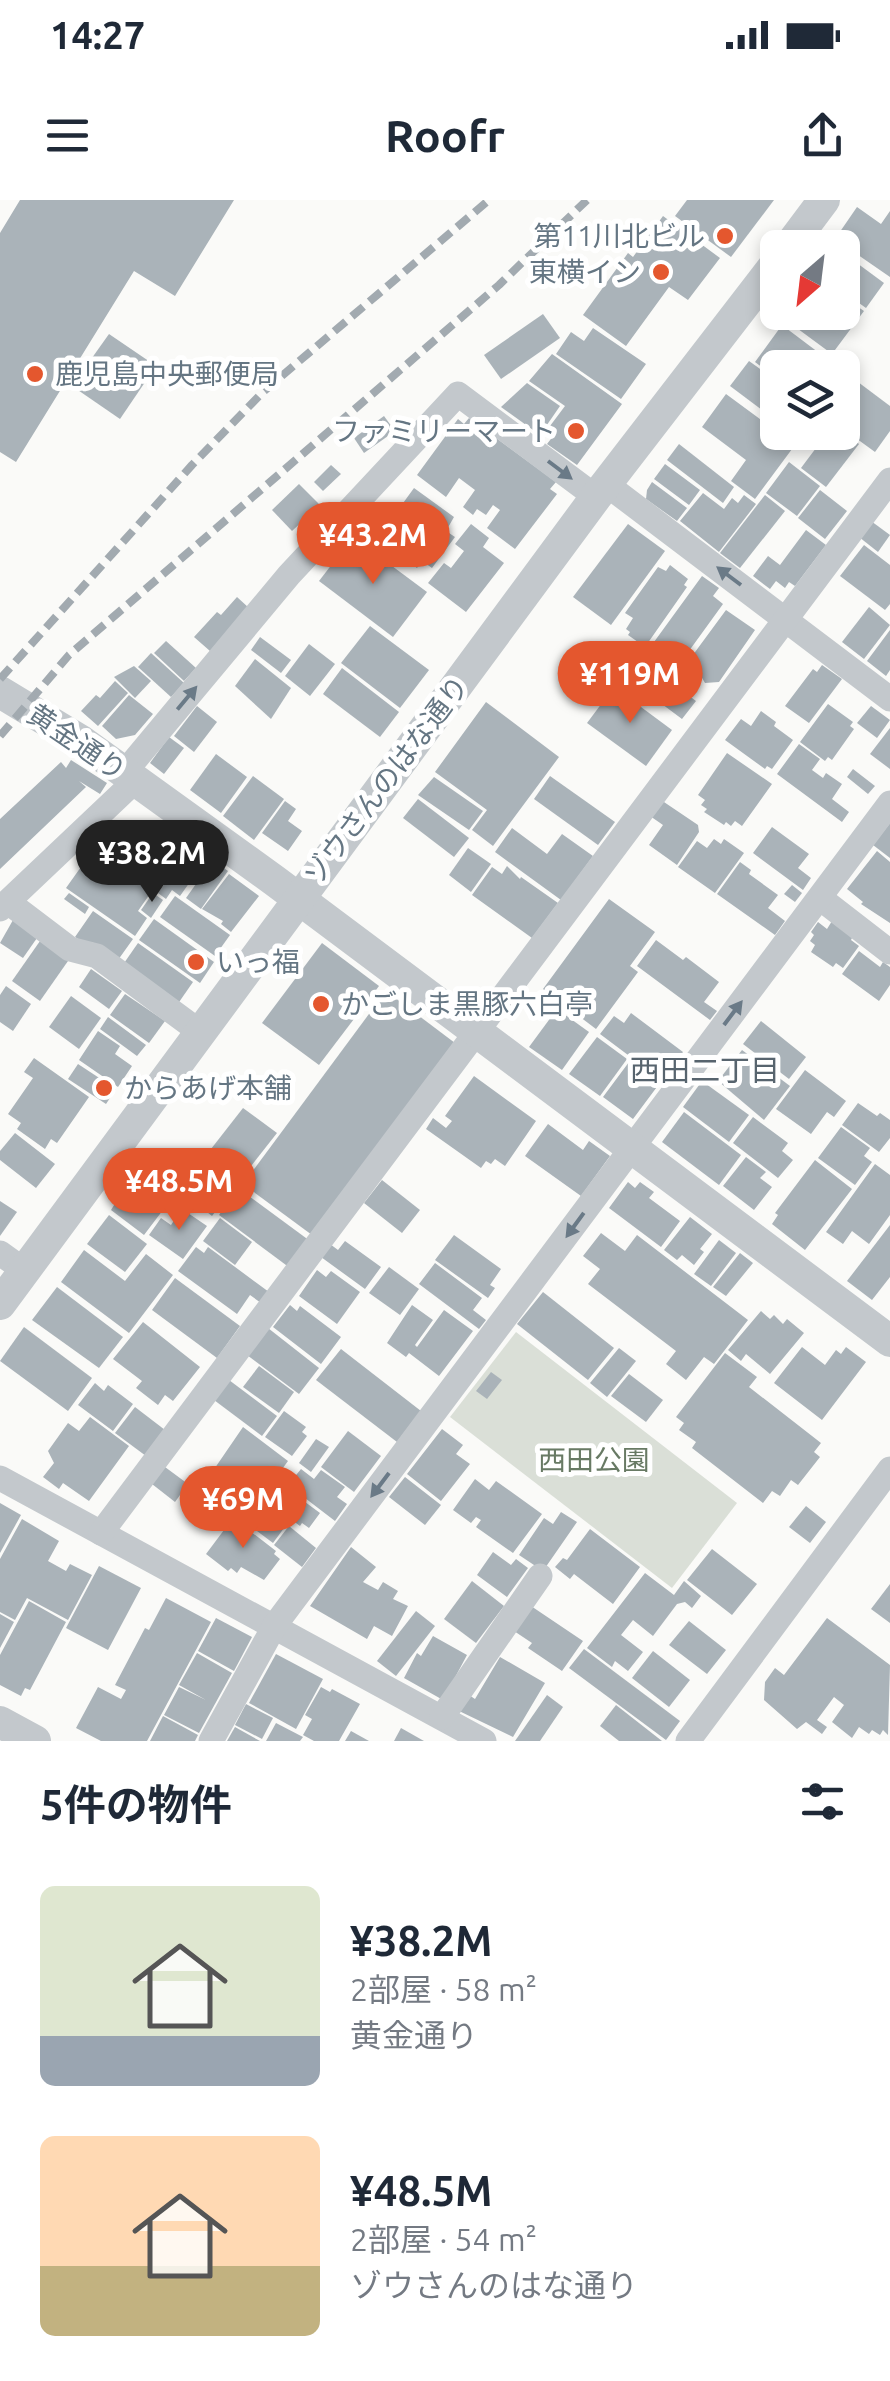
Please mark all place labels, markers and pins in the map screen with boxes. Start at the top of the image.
place label: 第11川北ビル [533,220,705,251]
marker: 第11川北ビル [714,225,736,247]
place label: 東横イン [529,256,641,287]
marker: 東横イン [650,261,672,283]
place label: 鹿児島中央郵便局 [55,358,279,389]
marker: 鹿児島中央郵便局 [24,363,46,385]
place label: ファミリーマート [332,415,556,446]
marker: ファミリーマート [565,420,587,442]
pin: ¥43.2M [292,502,454,587]
pin: ¥119M [560,641,700,726]
pin: ¥38.2M [71,820,233,905]
place label: いっ福 [216,946,300,977]
marker: いっ福 [185,951,207,973]
place label: かごしま黒豚六白亭 [341,988,593,1019]
marker: かごしま黒豚六白亭 [310,993,332,1015]
place label: からあげ本舗 [124,1072,292,1103]
marker: からあげ本舗 [93,1077,115,1099]
pin: ¥48.5M [98,1148,260,1233]
pin: ¥69M [184,1466,302,1551]

